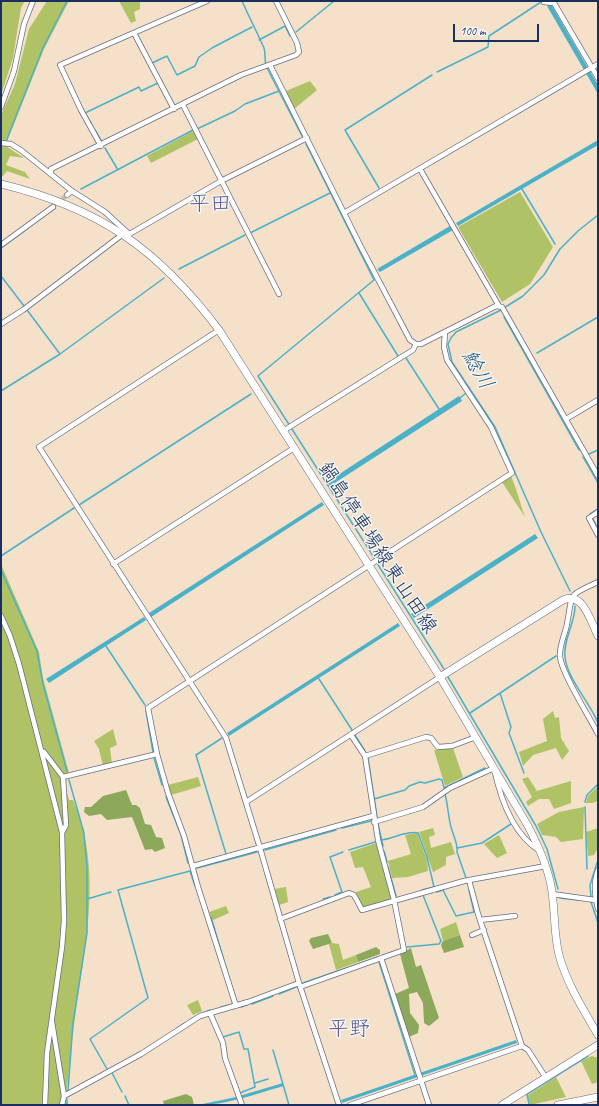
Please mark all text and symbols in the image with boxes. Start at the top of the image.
scale bar [455,16,541,42]
text: 100 m [460,23,486,39]
district label: 平田 [189,191,231,217]
water label: 鯰川 [456,346,498,394]
street label: 鍋島停車場線東山田線 [312,458,442,638]
district label: 平野 [328,1016,370,1042]

